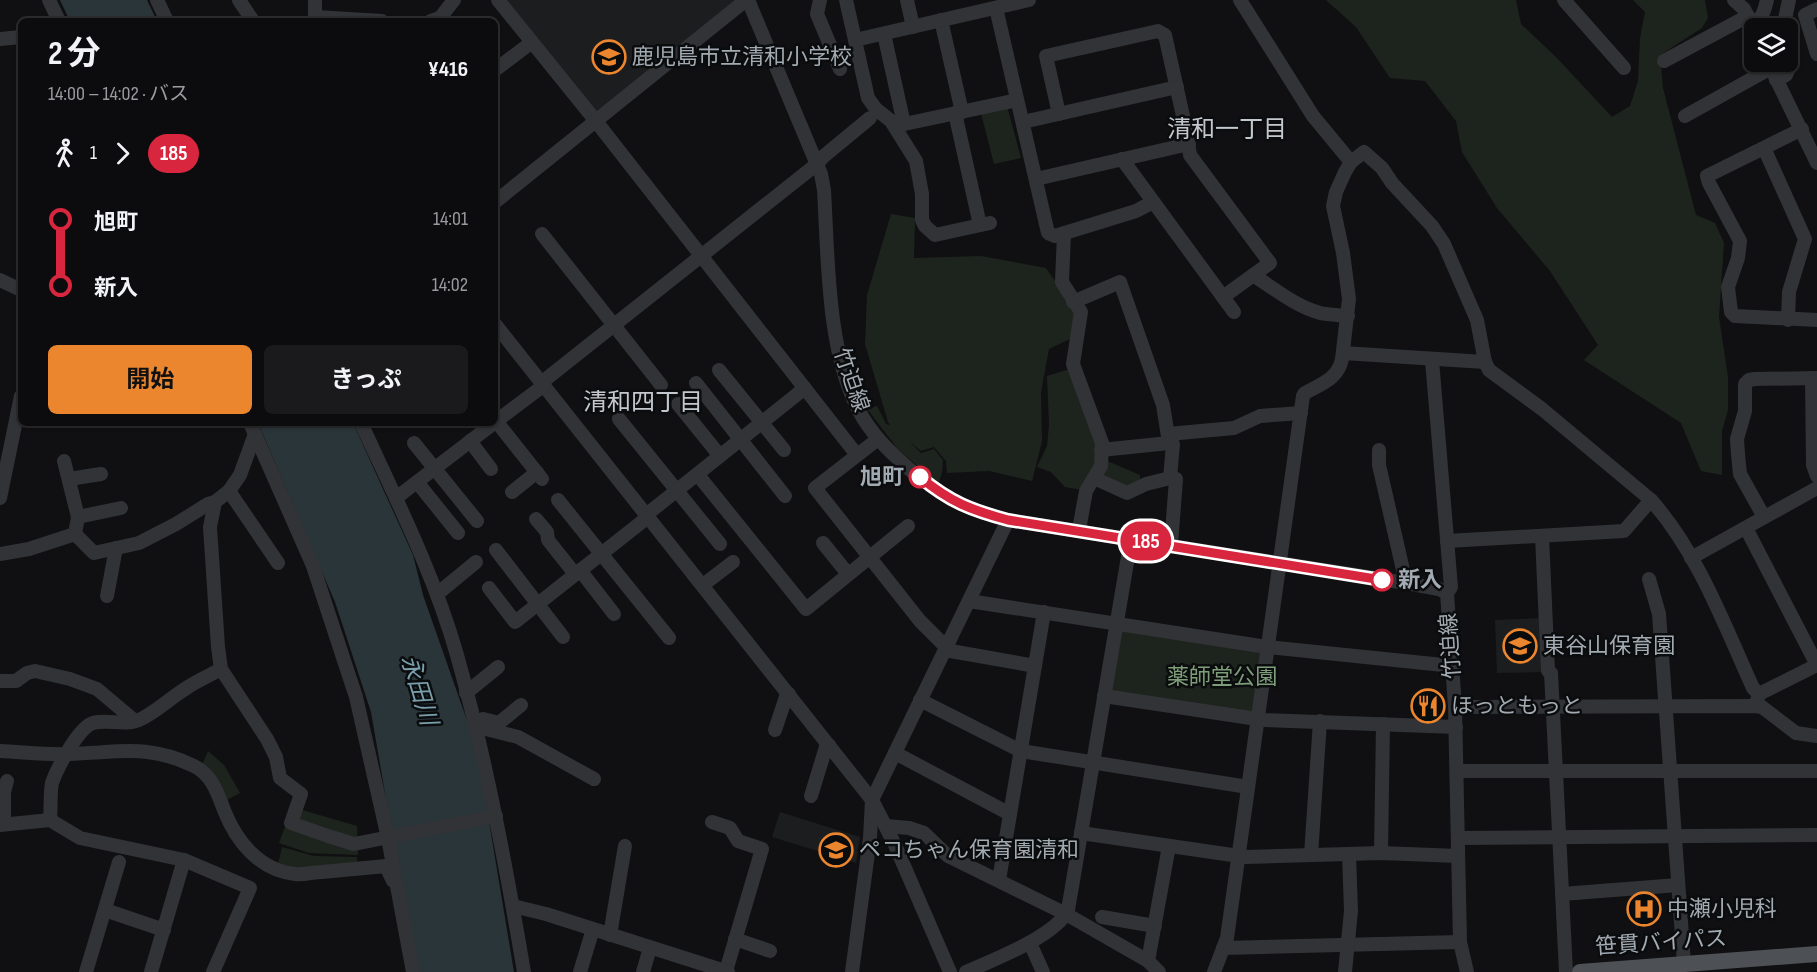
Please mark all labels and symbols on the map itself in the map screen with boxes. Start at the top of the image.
school or university icon: 鹿児島市立清和小学校 [591,39,627,75]
place label: 鹿児島市立清和小学校 [632,44,852,71]
district label: 清和一丁目 [1167,115,1287,144]
street label: 竹迫線 [827,344,875,416]
district label: 清和四丁目 [583,388,703,417]
place label: 旭町 [860,464,904,491]
marker: 旭町 [909,466,931,488]
line badge: 185 [1112,522,1180,560]
place label: 新入 [1398,567,1442,594]
marker: 新入 [1371,569,1393,591]
street label: 竹迫線 [1435,612,1467,680]
school or university icon: 東谷山保育園 [1502,628,1538,664]
place label: 東谷山保育園 [1543,633,1675,660]
water label: 永田川 [395,651,444,732]
park label: 薬師堂公園 [1167,664,1277,691]
restaurant icon: ほっともっと [1410,688,1446,724]
place label: ほっともっと [1451,693,1583,720]
school or university icon: ペコちゃん保育園清和 [818,832,854,868]
place label: ペコちゃん保育園清和 [859,837,1079,864]
hospital icon: 中瀬小児科 [1626,891,1662,927]
place label: 中瀬小児科 [1667,896,1777,923]
street label: 笹貫バイパス [1594,925,1728,961]

